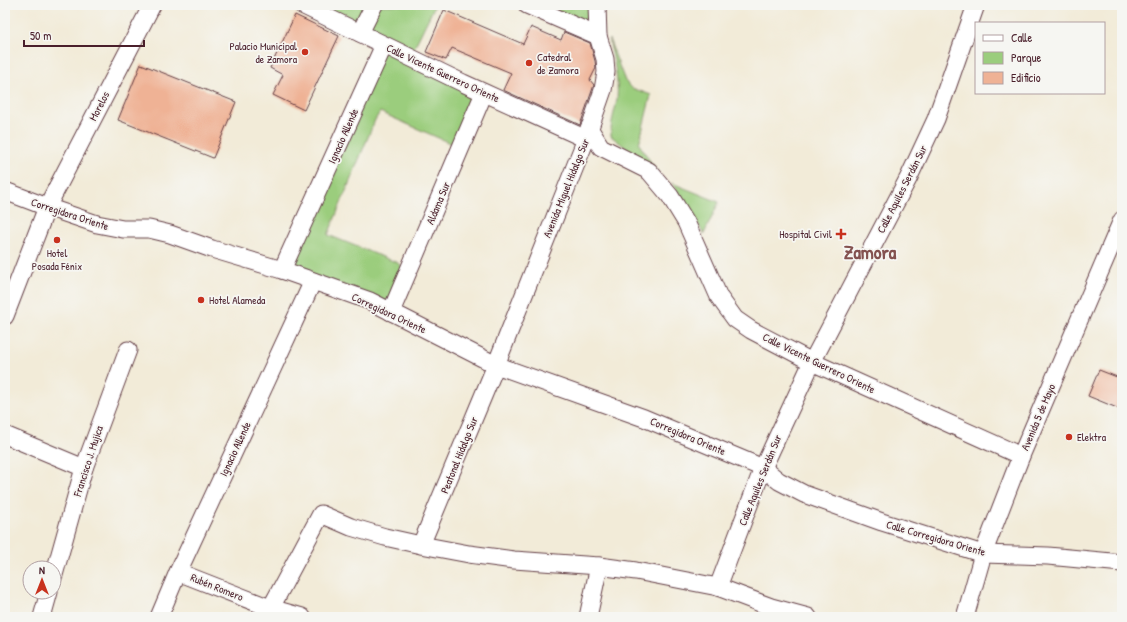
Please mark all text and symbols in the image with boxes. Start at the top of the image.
scale bar [24,22,144,48]
legend [975,22,1105,94]
text: 50 m [30,27,51,44]
text: Calle [1011,29,1032,46]
place label: Palacio Municipal de Zamora [229,39,298,66]
street label: Calle Vicente Guerrero Oriente [384,41,502,106]
marker: Palacio Municipal de Zamora [300,47,310,57]
text: Parque [1011,49,1041,66]
place label: Catedral de Zamora [537,50,579,77]
marker: Catedral de Zamora [524,58,534,68]
text: Edificio [1011,69,1041,86]
street label: Morelos [86,89,112,123]
street label: Ignacio Allende [325,106,362,166]
street label: Avenida Miguel Hidalgo Sur [540,136,593,240]
street label: Calle Aquiles Serdán Sur [874,142,931,235]
street label: Aldama Sur [423,179,454,226]
street label: Corregidora Oriente [29,195,111,233]
place label: Hospital Civil [779,227,832,241]
marker: Hospital Civil [835,228,847,240]
marker: Hotel Posada Fénix [52,235,62,245]
district label: Zamora [844,239,897,265]
place label: Hotel Posada Fénix [32,246,82,273]
street label: Corregidora Oriente [349,290,429,337]
place label: Hotel Alameda [209,293,266,307]
marker: Hotel Alameda [196,295,206,305]
street label: Calle Vicente Guerrero Oriente [760,330,878,397]
street label: Avenida 5 de Mayo [1018,381,1059,452]
street label: Peatonal Hidalgo Sur [437,414,481,495]
street label: Corregidora Oriente [648,414,728,458]
street label: Ignacio Allende [216,419,254,479]
street label: Francisco J. Mujica [70,423,106,499]
place label: Elektra [1077,430,1107,444]
street label: Calle Aquiles Serdán Sur [735,432,785,528]
marker: Elektra [1064,432,1074,442]
street label: Calle Corregidora Oriente [885,517,988,559]
north arrow [22,560,62,600]
text: N [39,563,45,577]
street label: Rubén Romero [189,570,246,604]

